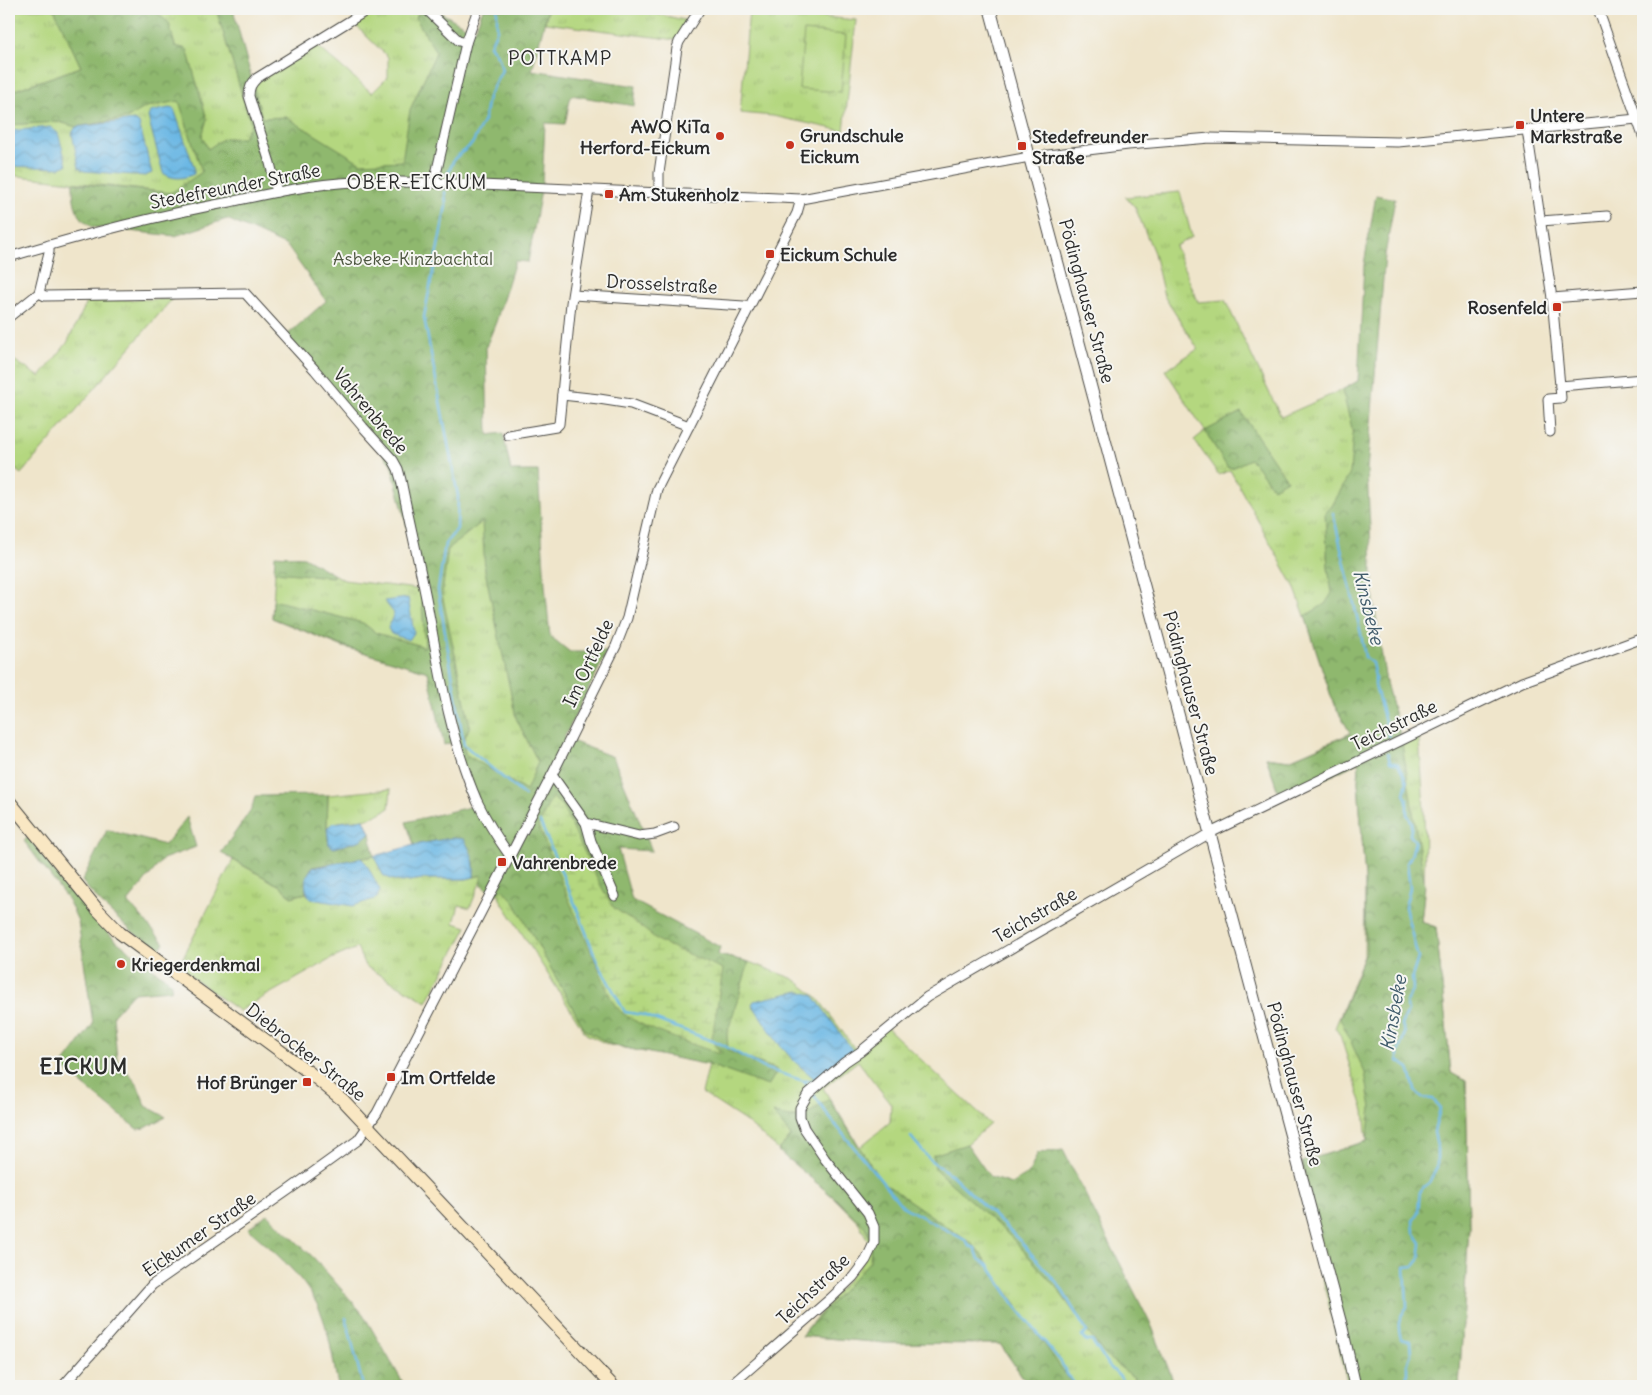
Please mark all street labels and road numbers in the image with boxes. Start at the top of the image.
street label: Stedefreunder Straße [148,158,322,214]
street label: Pödinghauser Straße [1054,216,1120,386]
street label: Drosselstraße [606,270,718,298]
street label: Vahrenbrede [329,363,413,459]
street label: Pödinghauser Straße [1158,608,1224,778]
street label: Im Ortfelde [558,615,618,711]
street label: Teichstraße [1347,694,1441,756]
street label: Teichstraße [989,882,1081,948]
street label: Diebrocker Straße [241,998,371,1106]
street label: Pödinghauser Straße [1262,999,1328,1169]
street label: Eickumer Straße [138,1186,260,1282]
street label: Teichstraße [772,1249,854,1329]

